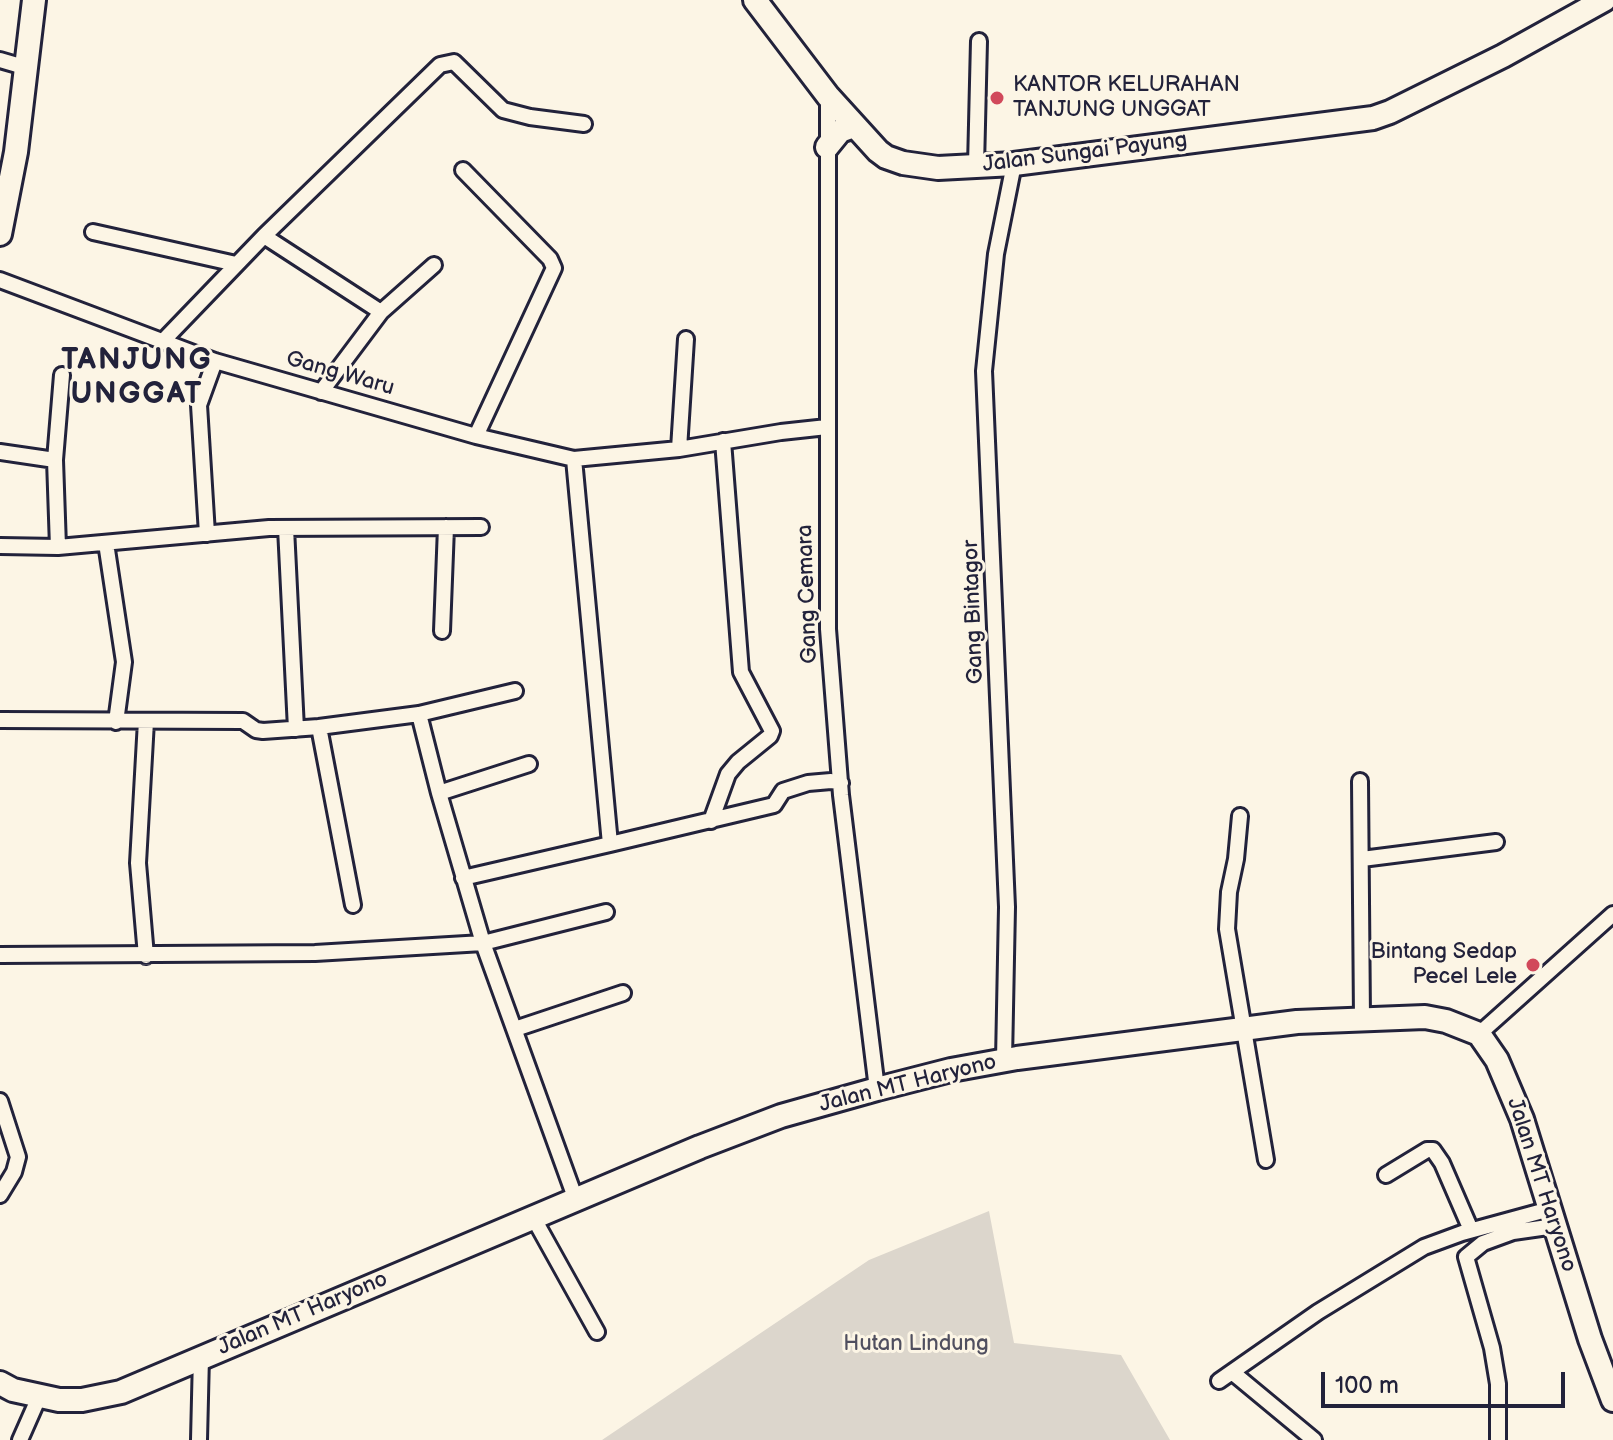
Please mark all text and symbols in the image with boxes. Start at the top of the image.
place label: KANTOR KELURAHAN TANJUNG UNGGAT [1013,72,1240,124]
marker: KANTOR KELURAHAN TANJUNG UNGGAT [988,89,1006,107]
street label: Jalan Sungai Payung [981,127,1189,179]
district label: TANJUNG UNGGAT [61,343,213,414]
street label: Gang Waru [283,346,397,402]
street label: Gang Cemara [792,524,824,664]
street label: Gang Bintagor [958,539,990,685]
place label: Bintang Sedap Pecel Lele [1371,939,1517,990]
marker: Bintang Sedap Pecel Lele [1524,956,1542,974]
street label: Jalan MT Haryono [817,1049,999,1119]
street label: Jalan MT Haryono [1500,1095,1582,1275]
street label: Jalan MT Haryono [214,1266,392,1362]
park label: Hutan Lindung [843,1331,989,1357]
scale bar [1325,1356,1569,1406]
text: 100 m [1335,1371,1399,1400]

